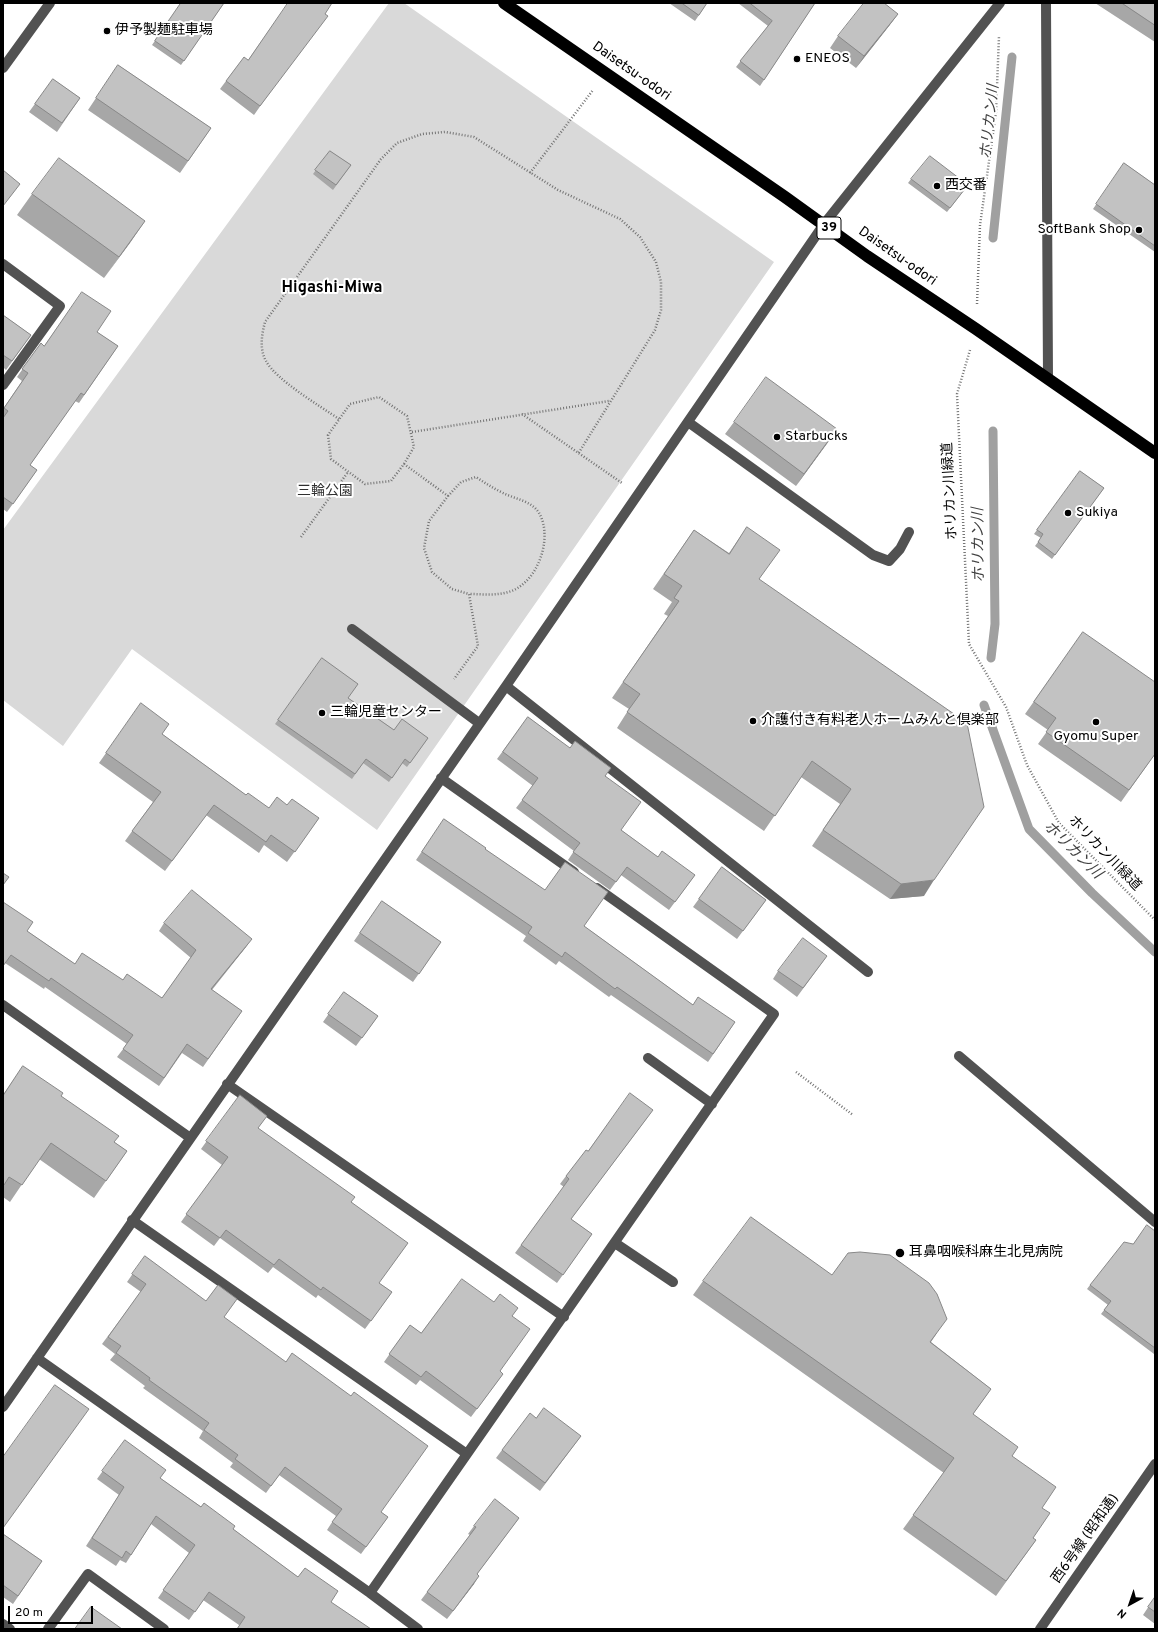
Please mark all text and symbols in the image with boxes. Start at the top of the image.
place label: 伊予製麺駐車場 [115,23,213,39]
marker: 伊予製麺駐車場 [102,26,112,36]
street label: Daisetsu-odori [589,39,673,105]
place label: ENEOS [805,51,850,67]
marker: ENEOS [792,54,802,64]
water label: ホリカン川 [978,84,1004,160]
place label: 西交番 [945,178,987,194]
marker: 西交番 [932,181,942,191]
road number: 39 [817,217,841,239]
place label: SoftBank Shop [1038,222,1131,238]
street label: Daisetsu-odori [855,224,939,290]
marker: SoftBank Shop [1134,225,1144,235]
district label: Higashi-Miwa [282,279,382,299]
place label: Starbucks [785,429,848,445]
marker: Starbucks [772,432,782,442]
street label: ホリカン川緑道 [940,442,962,540]
park label: 三輪公園 [297,484,353,500]
place label: Sukiya [1076,505,1118,521]
water label: ホリカン川 [970,507,990,583]
marker: Sukiya [1063,508,1073,518]
place label: 三輪児童センター [330,705,442,721]
marker: 三輪児童センター [317,708,327,718]
place label: 介護付き有料老人ホームみんと倶楽部 [761,713,999,729]
marker: 介護付き有料老人ホームみんと倶楽部 [748,716,758,726]
marker: Gyomu Super [1091,717,1101,727]
place label: Gyomu Super [1053,729,1139,745]
street label: ホリカン川緑道 [1064,813,1144,895]
water label: ホリカン川 [1039,818,1105,884]
place label: 耳鼻咽喉科麻生北見病院 [909,1245,1063,1261]
marker: 耳鼻咽喉科麻生北見病院 [894,1247,906,1259]
street label: 西6号線 (昭和通) [1049,1491,1123,1587]
north arrow [1110,1584,1150,1624]
scale bar [10,1598,95,1624]
text: 20 m [15,1605,43,1621]
text: N [1115,1605,1130,1621]

